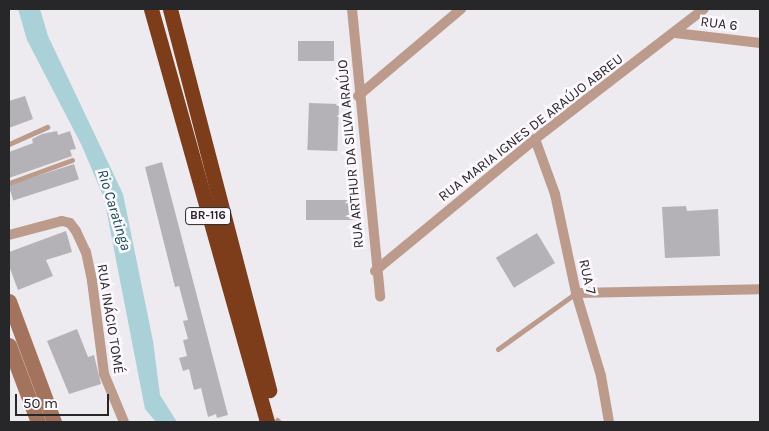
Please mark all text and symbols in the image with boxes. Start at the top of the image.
street label: RUA 6 [700,13,738,35]
street label: RUA MARIA IGNES DE ARAÚJO ABREU [435,51,627,205]
street label: RUA ARTHUR DA SILVA ARAÚJO [334,59,368,249]
water label: Rio Caratinga [93,167,135,253]
road number: BR-116 [184,207,232,226]
street label: RUA 7 [575,258,599,296]
street label: RUA INÁCIO TOMÉ [93,263,127,375]
scale bar [18,384,111,416]
text: 50 m [23,394,58,412]

